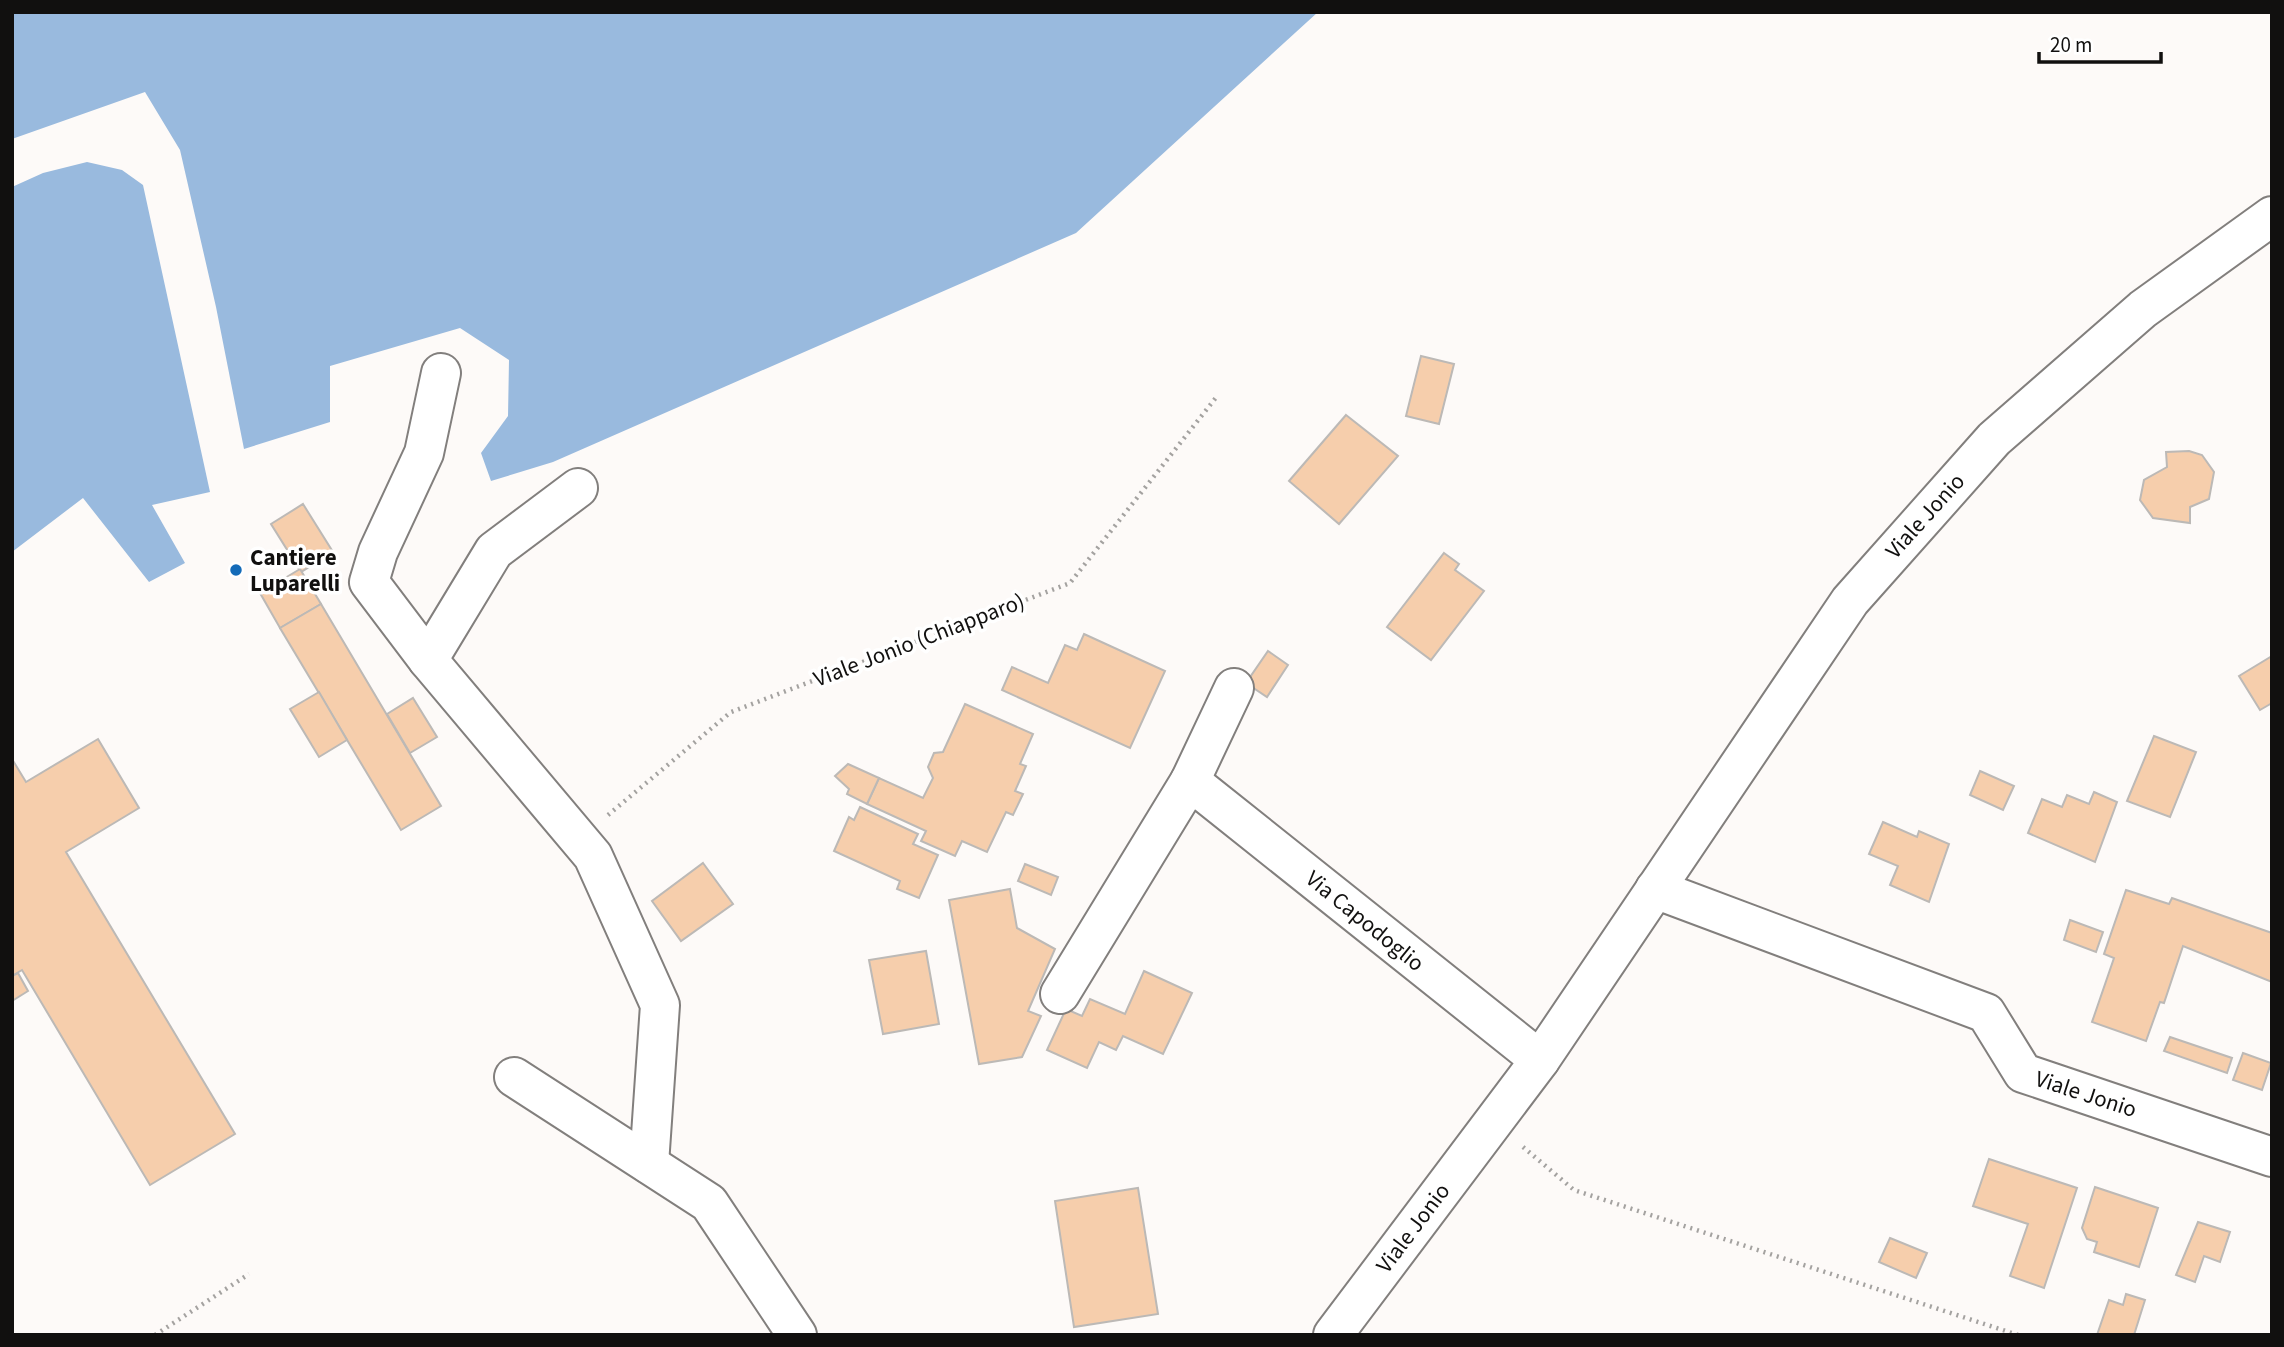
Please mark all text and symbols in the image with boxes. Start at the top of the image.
scale bar [2039,21,2162,65]
text: 20 m [2050,30,2092,60]
street label: Viale Jonio [1878,466,1972,566]
place label: Cantiere Luparelli [250,541,340,600]
marker: Cantiere Luparelli [228,562,244,578]
street label: Viale Jonio (Chiapparo) [809,585,1029,695]
street label: Via Capodoglio [1298,863,1432,979]
street label: Viale Jonio [2031,1062,2141,1126]
street label: Viale Jonio [1368,1176,1458,1280]

